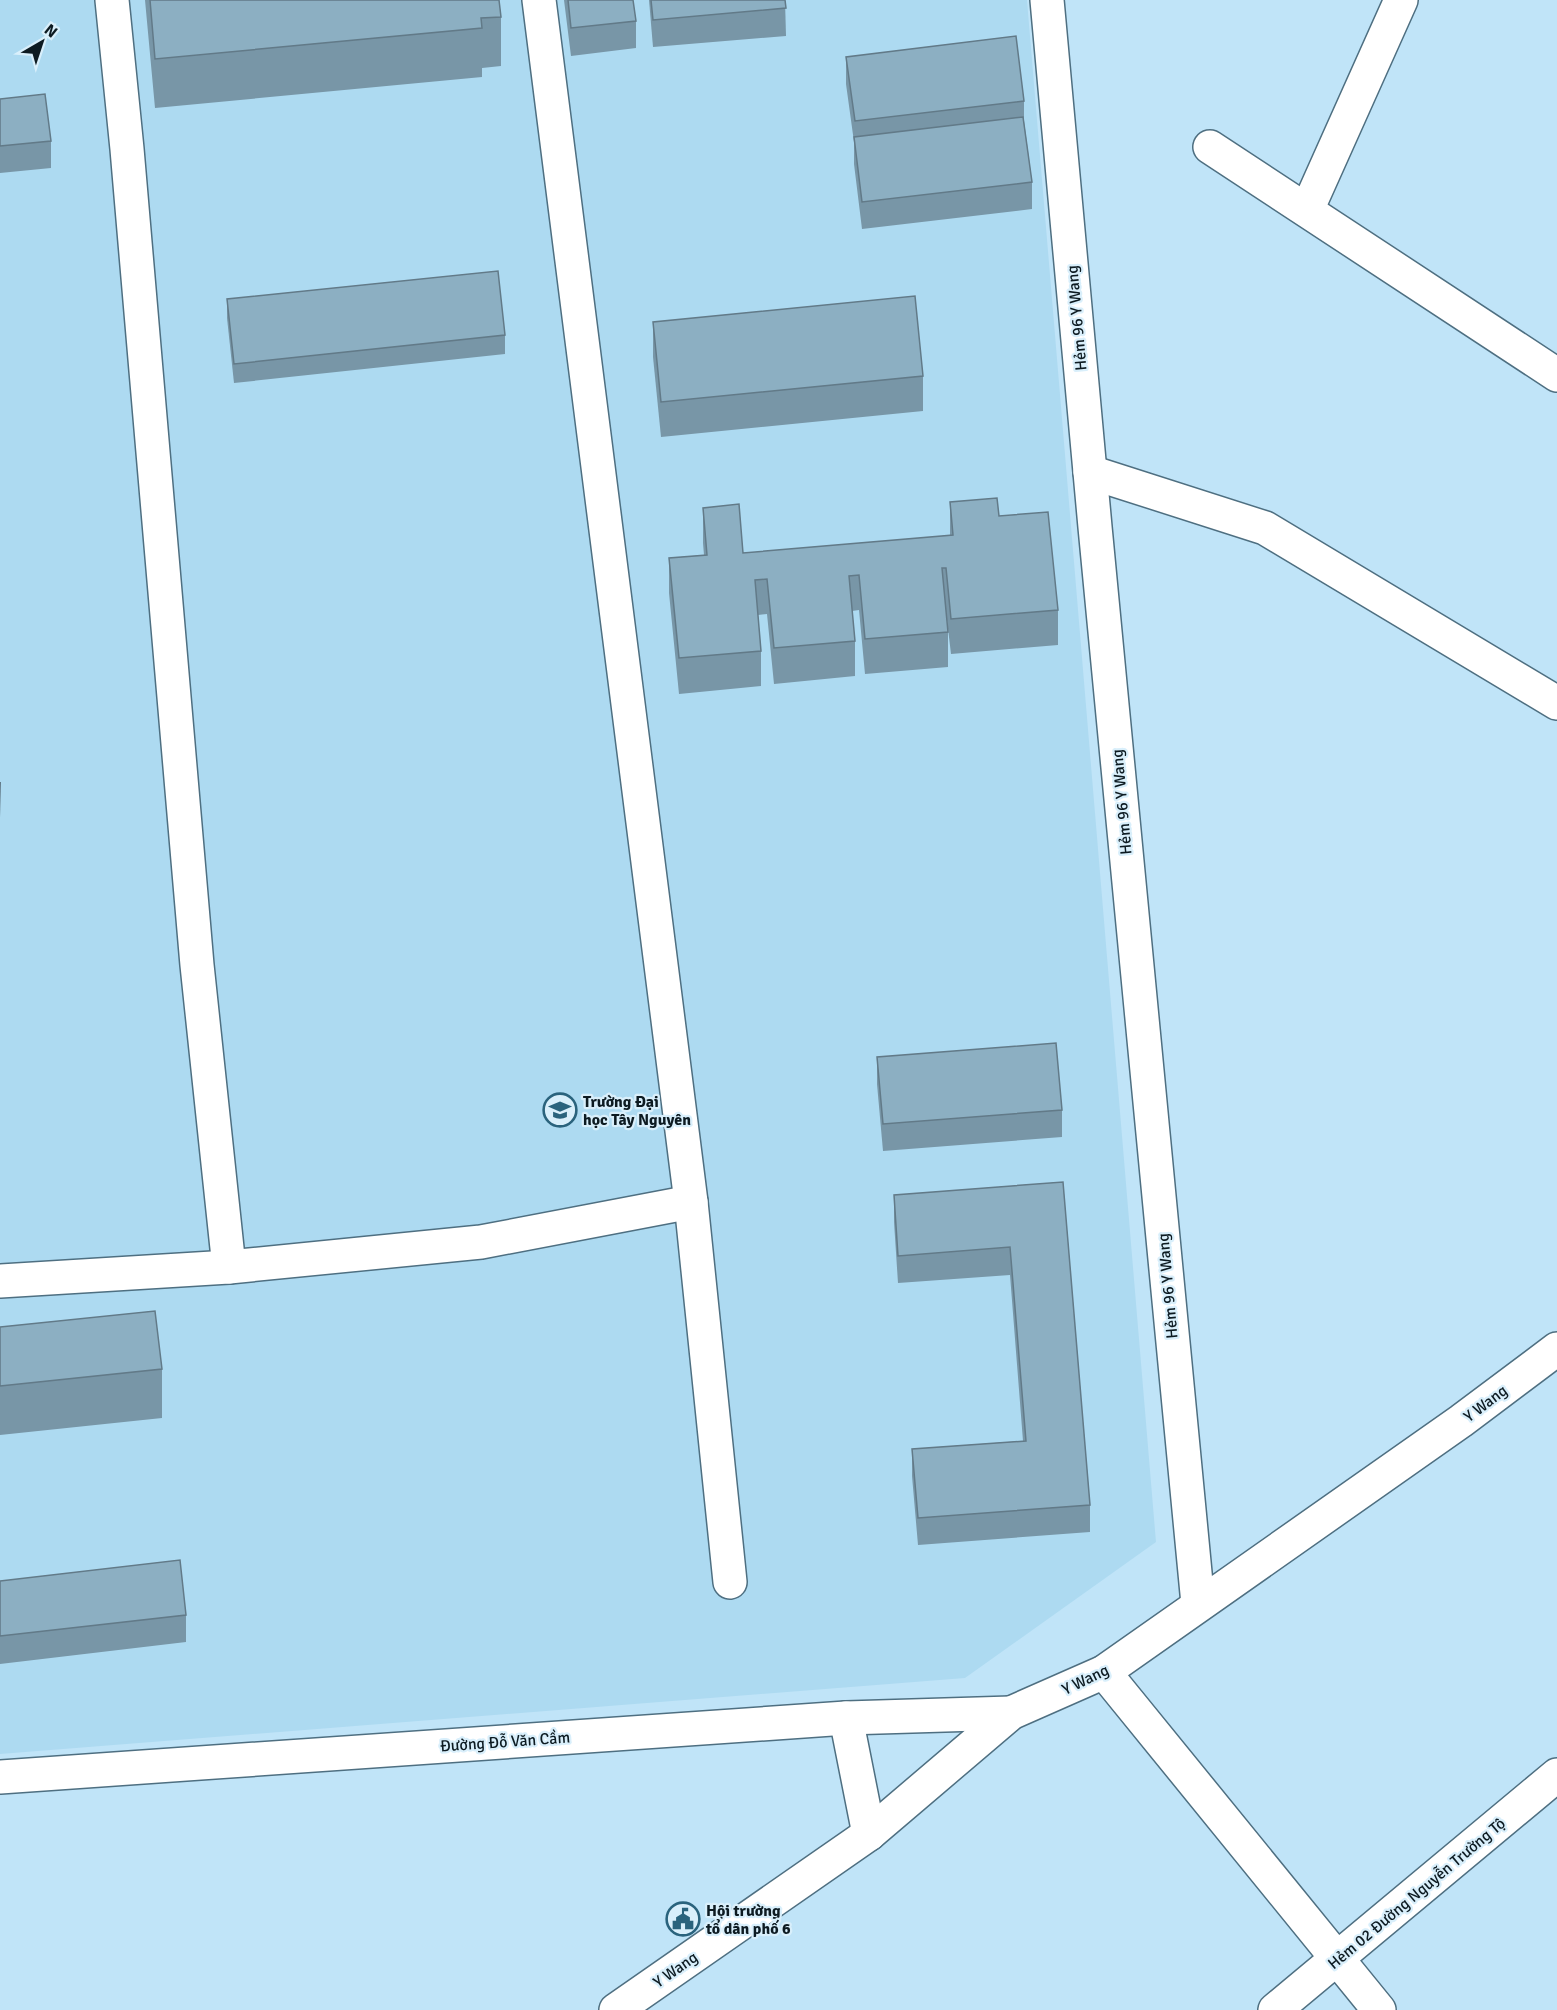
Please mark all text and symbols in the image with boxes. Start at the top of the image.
north arrow [12,12,72,72]
text: N [40,20,61,42]
street label: Hẻm 96 Y Wang [1062,264,1092,371]
street label: Hẻm 96 Y Wang [1107,748,1137,855]
school or university icon: Trường Đại học Tây Nguyên [542,1092,578,1128]
place label: Trường Đại học Tây Nguyên [583,1092,691,1130]
street label: Hẻm 96 Y Wang [1153,1232,1183,1339]
street label: Y Wang [1460,1381,1512,1427]
street label: Y Wang [1059,1660,1112,1700]
street label: Đường Đỗ Văn Cầm [439,1727,571,1757]
street label: Hẻm 02 Đường Nguyễn Trường Tộ [1324,1814,1509,1974]
public building icon: Hội trường tổ dân phố 6 [665,1901,701,1937]
place label: Hội trường tổ dân phố 6 [705,1901,791,1939]
street label: Y Wang [649,1947,702,1992]

